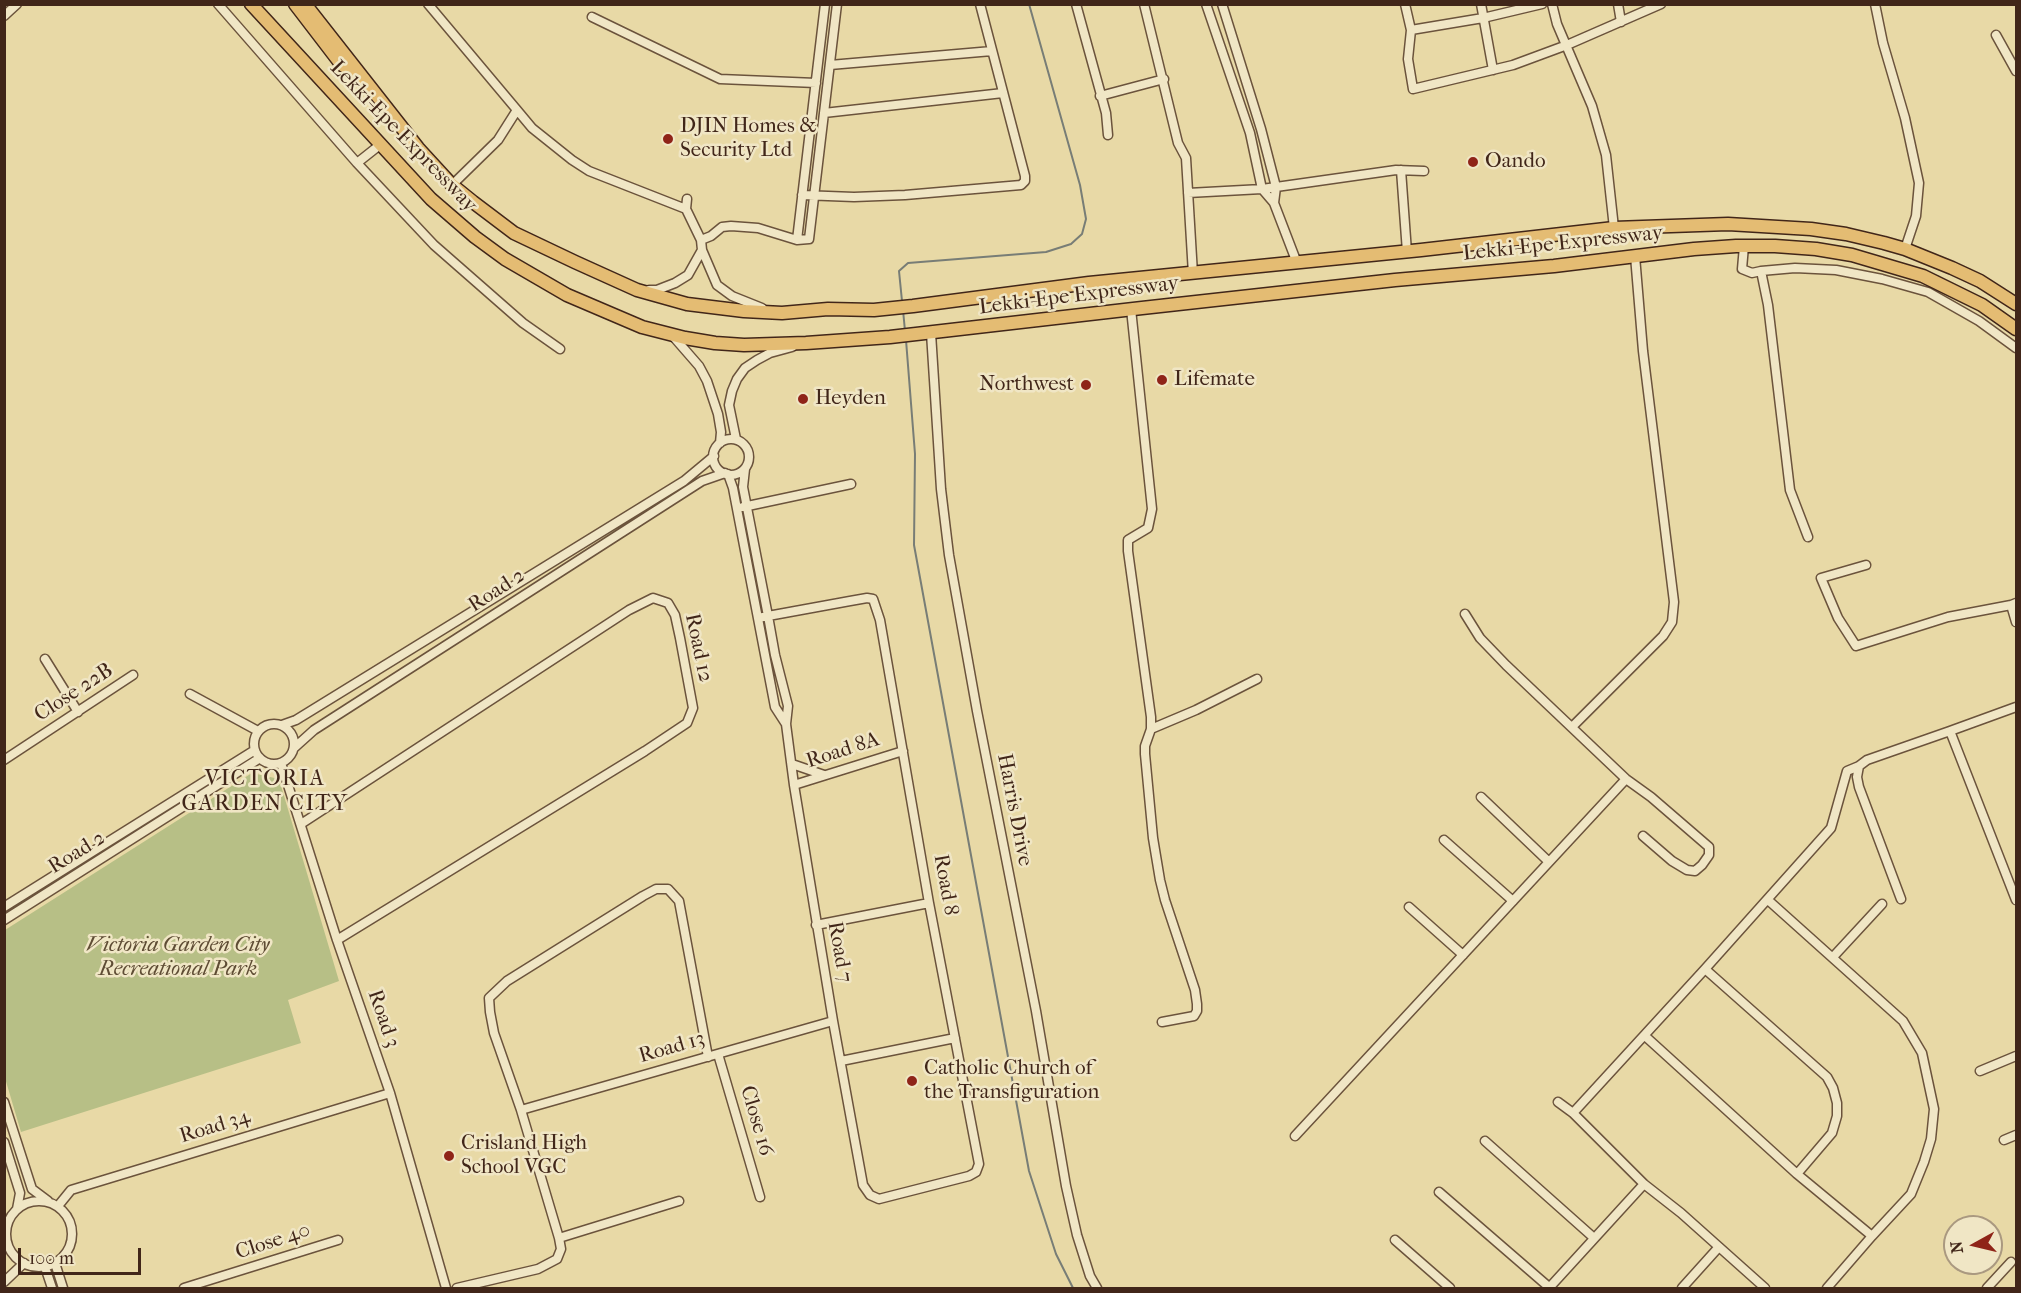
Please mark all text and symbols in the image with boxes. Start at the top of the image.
street label: Lekki-Epe Expressway [324,56,482,218]
place label: DJIN Homes & Security Ltd [680,114,816,164]
marker: DJIN Homes & Security Ltd [661,132,675,146]
place label: Oando [1485,149,1546,175]
marker: Oando [1466,155,1480,169]
street label: Lekki-Epe Expressway [1462,221,1664,267]
street label: Lekki-Epe Expressway [978,271,1180,321]
place label: Lifemate [1174,367,1255,393]
place label: Northwest [979,372,1074,398]
marker: Lifemate [1155,373,1169,387]
marker: Northwest [1079,378,1093,392]
place label: Heyden [815,386,886,412]
marker: Heyden [796,392,810,406]
street label: Road 2 [464,564,530,618]
street label: Road 12 [678,611,718,685]
street label: Close 22B [30,658,118,728]
street label: Road 8A [803,727,883,775]
street label: Harris Drive [991,752,1037,868]
district label: VICTORIA GARDEN CITY [181,767,349,818]
street label: Road 2 [44,826,110,880]
street label: Road 8 [927,852,963,918]
street label: Road 7 [821,920,857,984]
park label: Victoria Garden City Recreational Park [86,933,270,983]
street label: Road 3 [361,987,405,1051]
street label: Road 13 [636,1027,708,1069]
place label: Catholic Church of the Transfiguration [924,1056,1099,1106]
marker: Catholic Church of the Transfiguration [905,1074,919,1088]
street label: Close 16 [734,1083,778,1159]
street label: Road 34 [177,1104,253,1150]
place label: Crisland High School VGC [461,1131,587,1181]
marker: Crisland High School VGC [442,1149,456,1163]
north arrow [1943,1215,2003,1275]
street label: Close 40 [232,1218,314,1266]
scale bar [21,1236,144,1274]
text: N [1946,1240,1967,1255]
text: 100 m [29,1248,74,1269]

